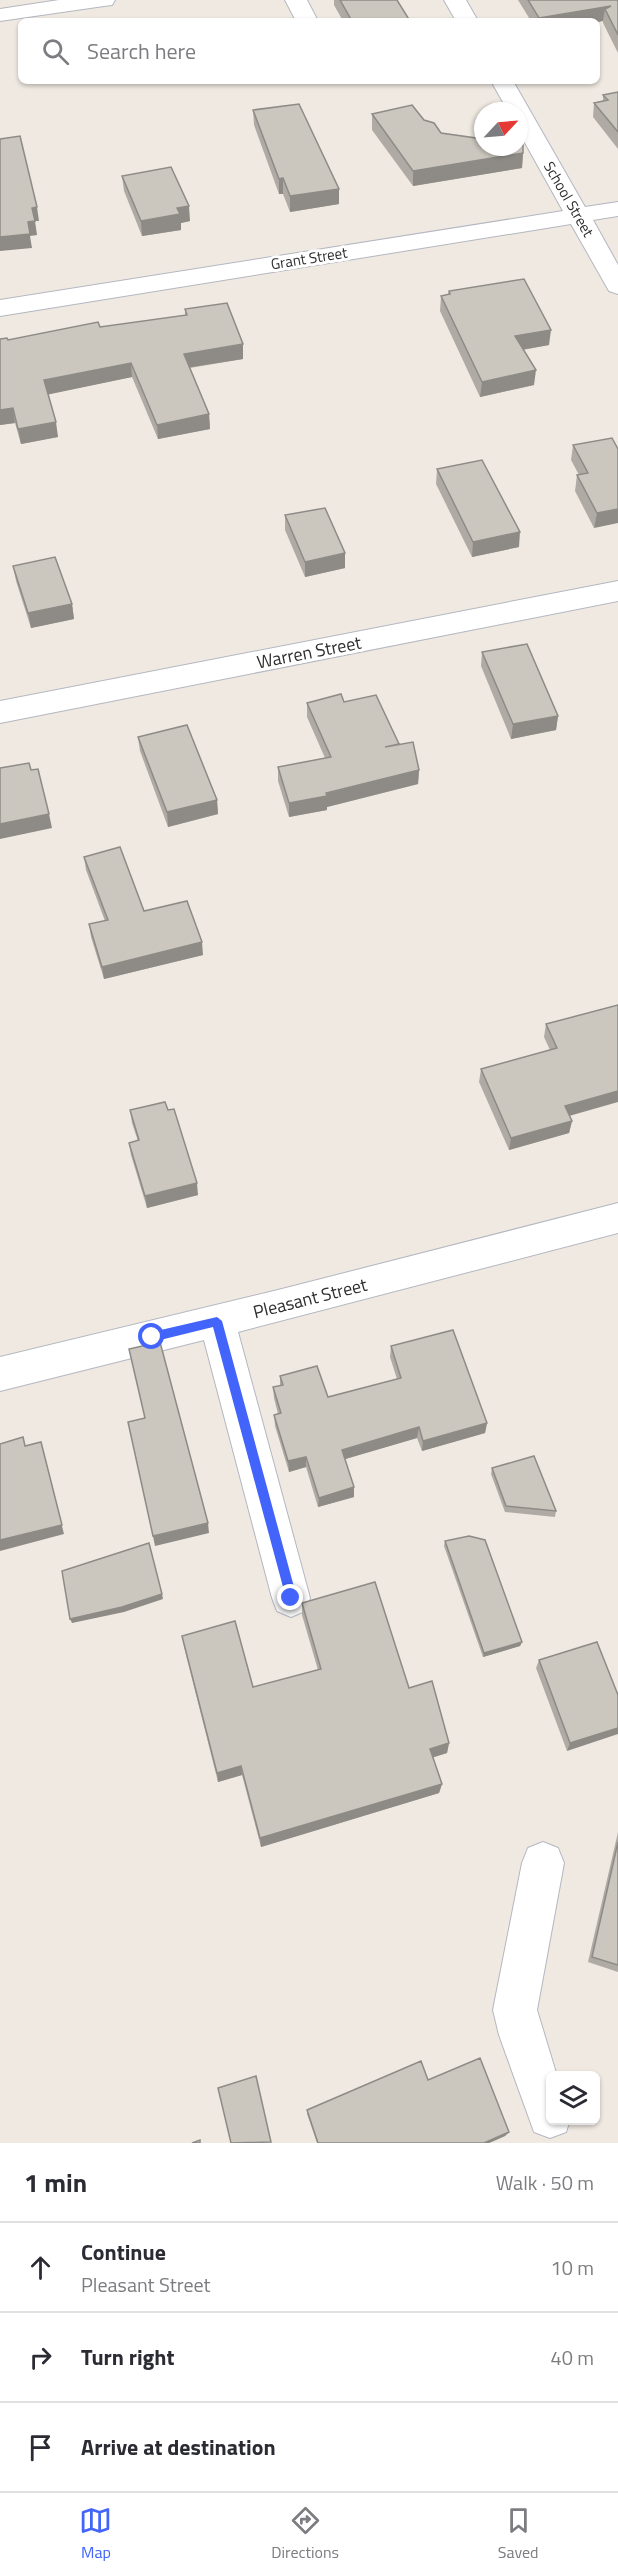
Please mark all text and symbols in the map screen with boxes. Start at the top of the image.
search box [18,18,600,84]
text: Search here [87,34,196,68]
icon: search [39,35,72,68]
north arrow [474,102,528,156]
street label: School Street [538,157,600,242]
street label: Grant Street [269,240,350,275]
street label: Warren Street [254,628,364,675]
street label: Pleasant Street [250,1271,371,1325]
route start [138,1323,164,1349]
route end [277,1584,303,1610]
map controls [546,2071,600,2125]
button: layers [546,2071,600,2125]
text: 1 min [24,2163,87,2202]
text: Walk · 50 m [496,2167,594,2198]
text: Continue [81,2235,166,2269]
icon: ahead [24,2251,57,2284]
text: 10 m [550,2252,594,2283]
text: Pleasant Street [81,2269,211,2300]
text: Turn right [81,2340,175,2374]
icon: right [24,2341,57,2374]
text: 40 m [550,2342,594,2373]
text: Arrive at destination [81,2430,276,2464]
icon: arrive [24,2431,57,2464]
tab: Map [79,2504,112,2564]
tab: Directions [271,2504,339,2564]
tab: Saved [498,2504,539,2564]

